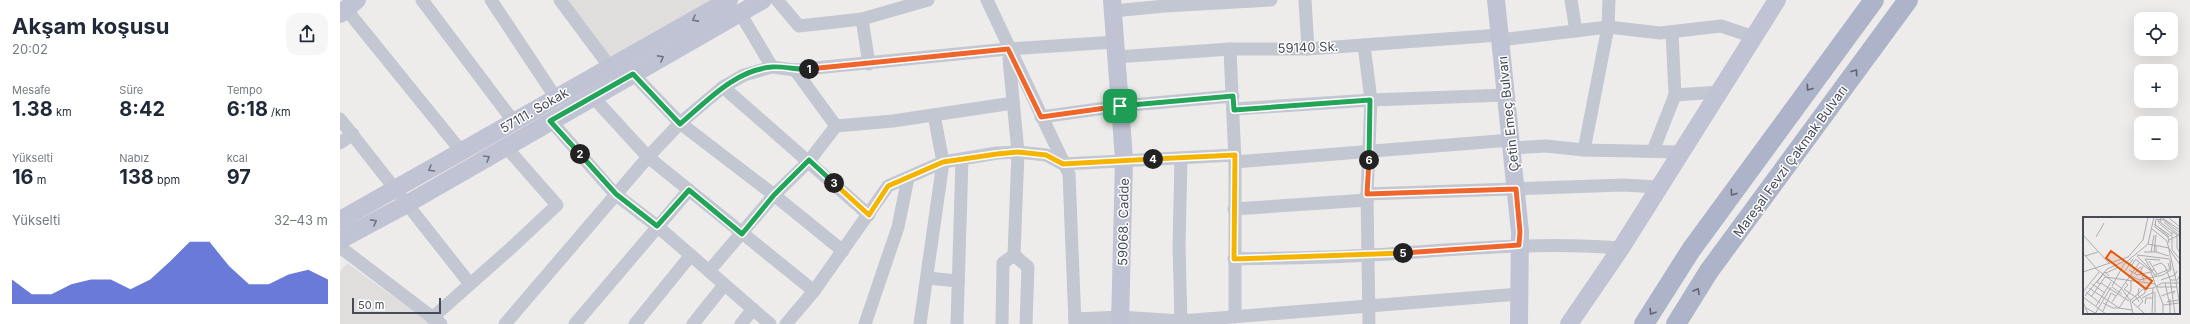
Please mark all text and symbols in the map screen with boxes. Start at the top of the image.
map controls [2134,12,2178,160]
button: locate [2134,12,2178,56]
text: Akşam koşusu [12,13,169,39]
button: share [286,13,328,55]
one-way arrow [691,15,699,22]
street label: 59140 Sk. [1277,38,1339,56]
text: 20:02 [12,41,48,57]
one-way arrow [657,55,664,62]
street label: Çetin Emeç Bulvarı [1494,56,1522,172]
pin: 1 [799,59,819,79]
text: 1 [807,62,811,76]
button: + [2134,64,2178,108]
one-way arrow [1850,70,1857,77]
street label: Mareşal Fevzi Çakmak Bulvarı [1730,82,1850,240]
text: Mesafe [12,83,51,97]
text: Süre [119,83,143,97]
text: Tempo [227,83,262,97]
street label: 57111. Sokak [497,84,571,136]
one-way arrow [1806,84,1814,91]
pin [1103,89,1137,123]
icon: arrive [1109,95,1131,117]
text: 1.38 [12,97,53,121]
text: 8:42 [119,97,165,121]
text: 6:18 [227,97,268,121]
text: km [53,105,72,119]
text: /km [268,105,291,119]
button: − [2134,116,2178,160]
pin: 2 [570,144,590,164]
text: 2 [577,147,583,161]
pin: 4 [1143,149,1163,169]
pin: 6 [1359,150,1379,170]
text: Yükselti [12,151,53,165]
text: Nabız [119,151,149,165]
text: kcal [227,151,248,165]
text: 4 [1149,152,1157,166]
text: 6 [1365,153,1373,167]
one-way arrow [483,155,491,162]
one-way arrow [427,164,435,171]
text: 16 [12,165,34,189]
text: 138 [119,165,154,189]
text: 97 [227,165,251,189]
text: m [34,173,46,187]
text: bpm [154,173,180,187]
pin: 3 [824,173,844,193]
text: 3 [830,176,838,190]
street label: 59068. Cadde [1114,178,1132,266]
one-way arrow [1730,189,1738,196]
text: Yükselti [12,212,60,228]
text: 32–43 m [274,212,328,228]
inset map [2083,217,2180,314]
one-way arrow [370,219,378,226]
pin: 5 [1393,243,1413,263]
text: 5 [1399,246,1407,260]
one-way arrow [1692,288,1699,295]
scale bar [352,296,441,315]
text: 50 m [358,298,384,312]
one-way arrow [1649,308,1657,315]

